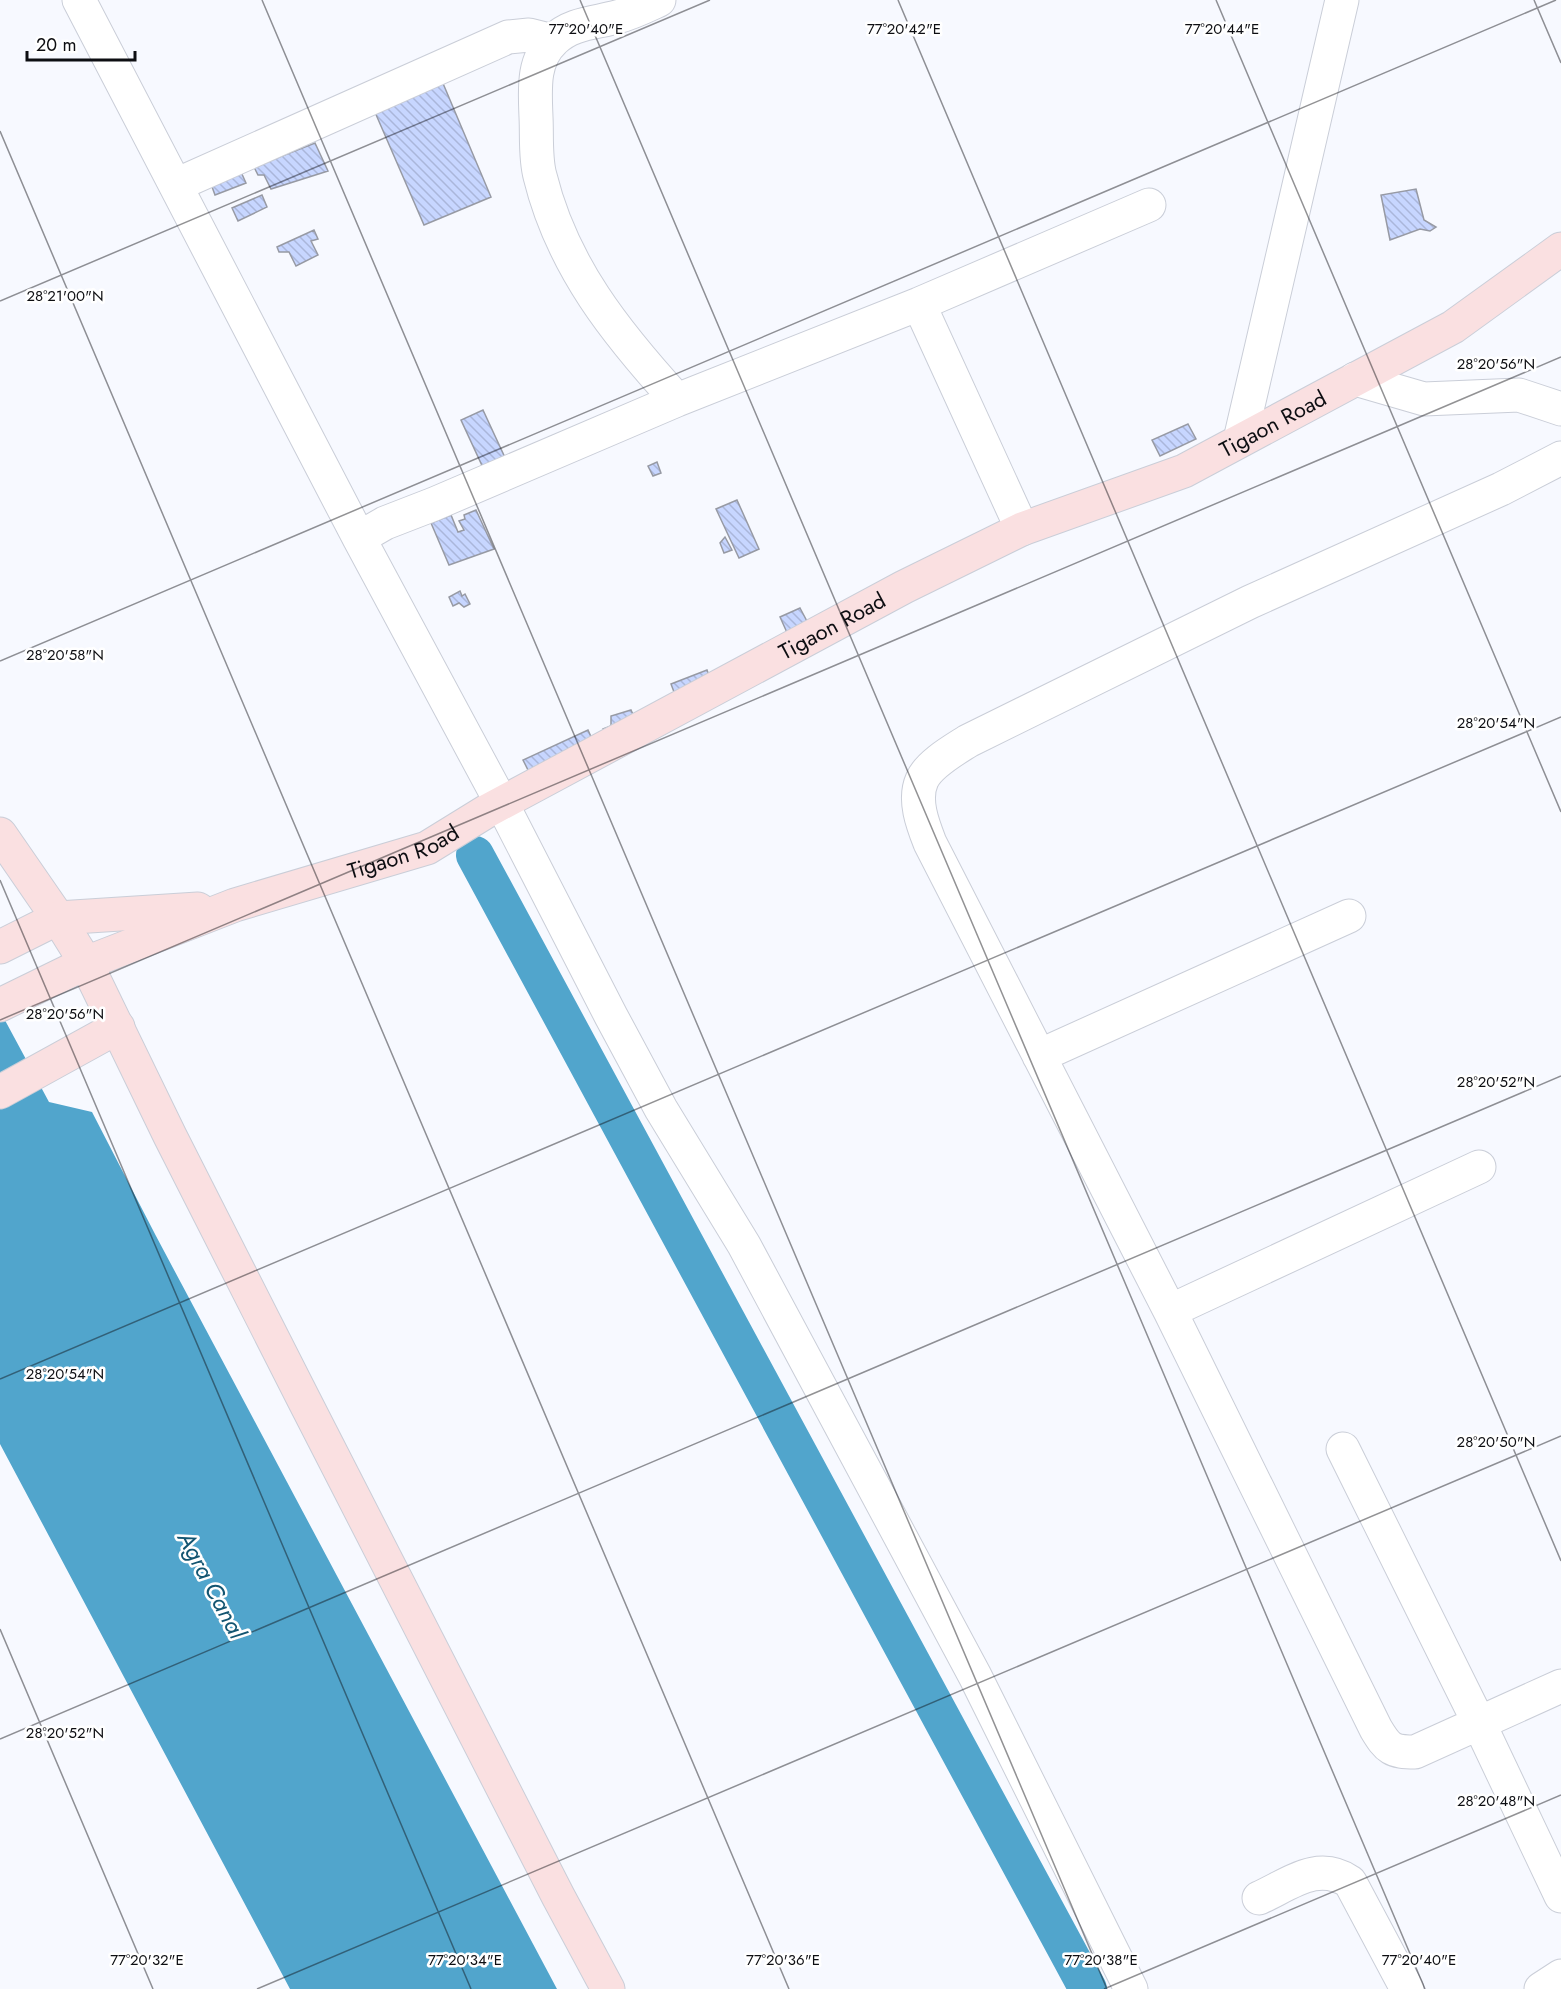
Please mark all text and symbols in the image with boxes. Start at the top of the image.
text: 77°20'40"E [549,18,623,40]
text: 77°20'42"E [867,18,941,40]
text: 77°20'44"E [1185,18,1259,40]
scale bar [27,24,135,62]
text: 20 m [36,32,76,58]
text: 28°21'00"N [26,285,104,307]
text: 28°20'56"N [1457,353,1535,375]
street label: Tigaon Road [1214,382,1332,465]
street label: Tigaon Road [773,584,891,667]
text: 28°20'58"N [26,644,104,666]
text: 28°20'54"N [1457,712,1535,734]
street label: Tigaon Road [344,816,465,887]
text: 28°20'56"N [26,1003,104,1025]
text: 28°20'52"N [1457,1071,1535,1093]
text: 28°20'54"N [26,1363,104,1385]
text: 28°20'50"N [1457,1431,1535,1453]
water label: Agra Canal [169,1524,256,1646]
text: 28°20'52"N [26,1722,104,1744]
text: 28°20'48"N [1457,1790,1535,1812]
text: 77°20'32"E [110,1949,184,1971]
text: 77°20'34"E [428,1949,502,1971]
text: 77°20'36"E [746,1949,820,1971]
text: 77°20'38"E [1064,1949,1138,1971]
text: 77°20'40"E [1382,1949,1456,1971]

